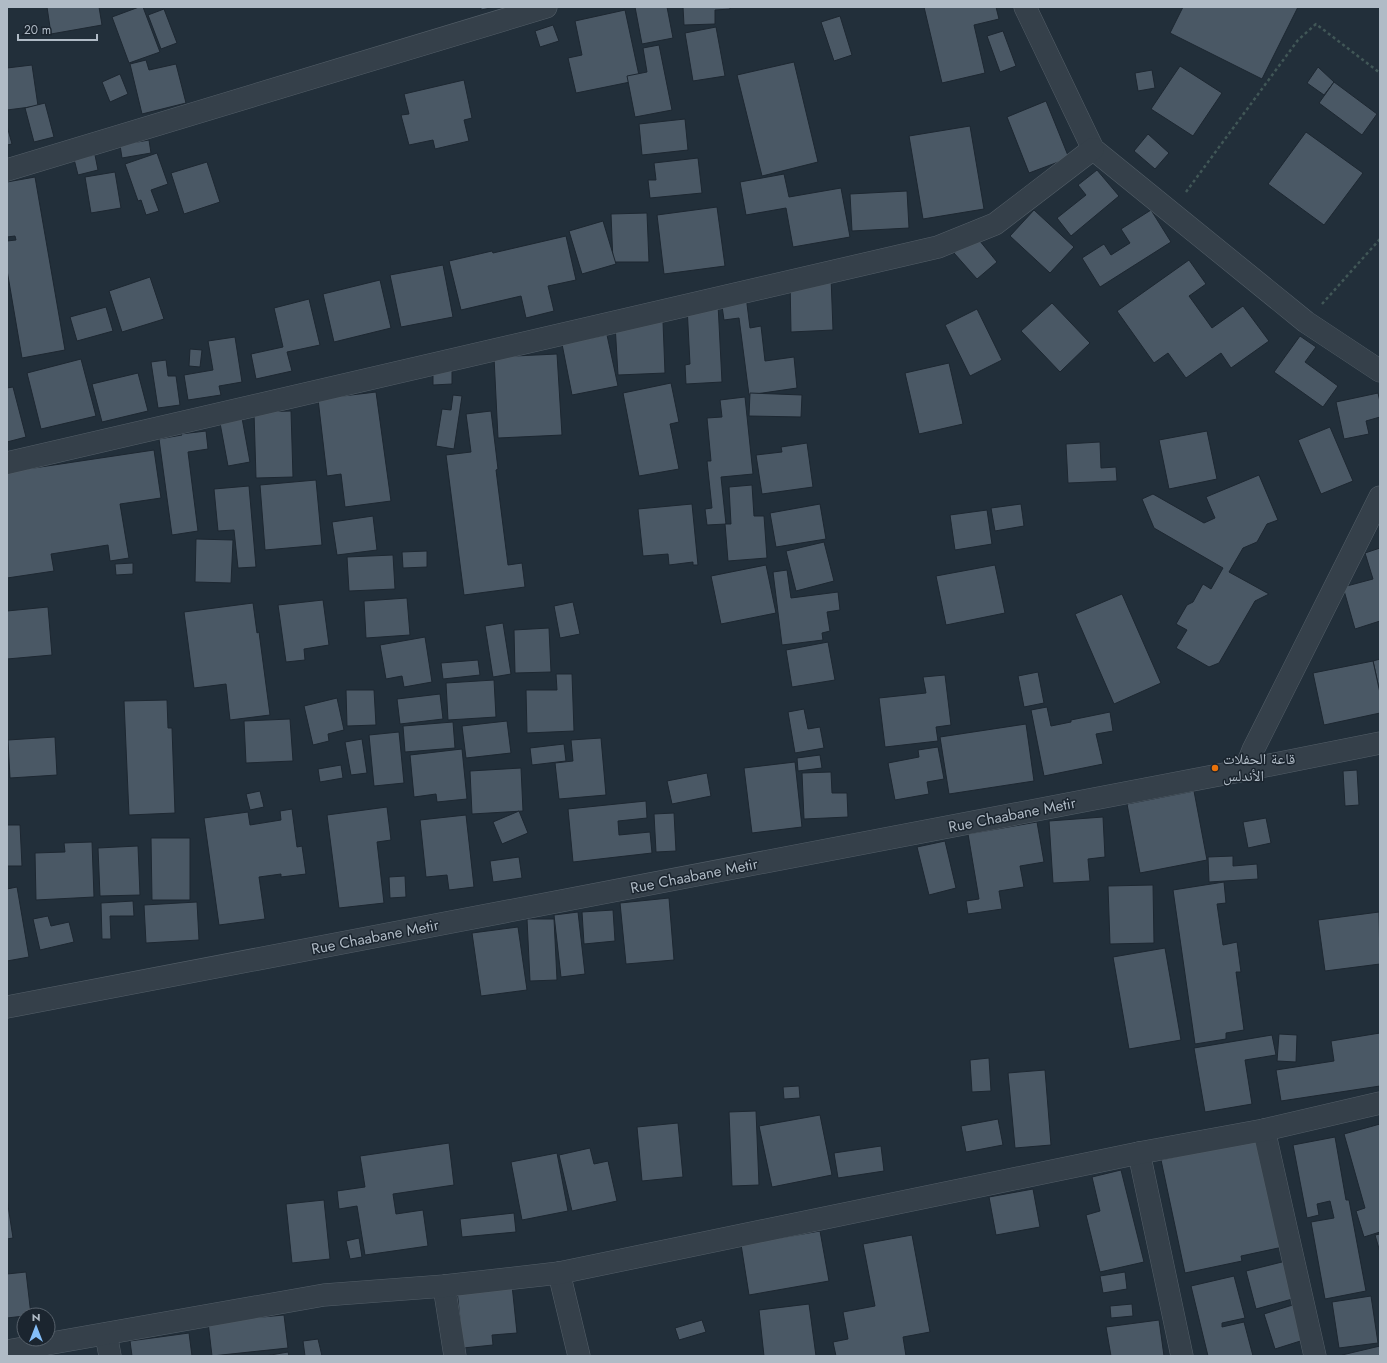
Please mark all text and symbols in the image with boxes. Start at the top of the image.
scale bar [18,16,97,42]
text: 20 m [24,21,51,39]
place label: قاعة الحفلات الأندلس [1223,748,1295,787]
marker: قاعة الحفلات الأندلس [1210,763,1220,773]
street label: Rue Chaabane Metir [946,792,1078,838]
street label: Rue Chaabane Metir [628,853,760,899]
street label: Rue Chaabane Metir [309,914,441,960]
north arrow [16,1307,56,1347]
text: N [32,1309,40,1325]

